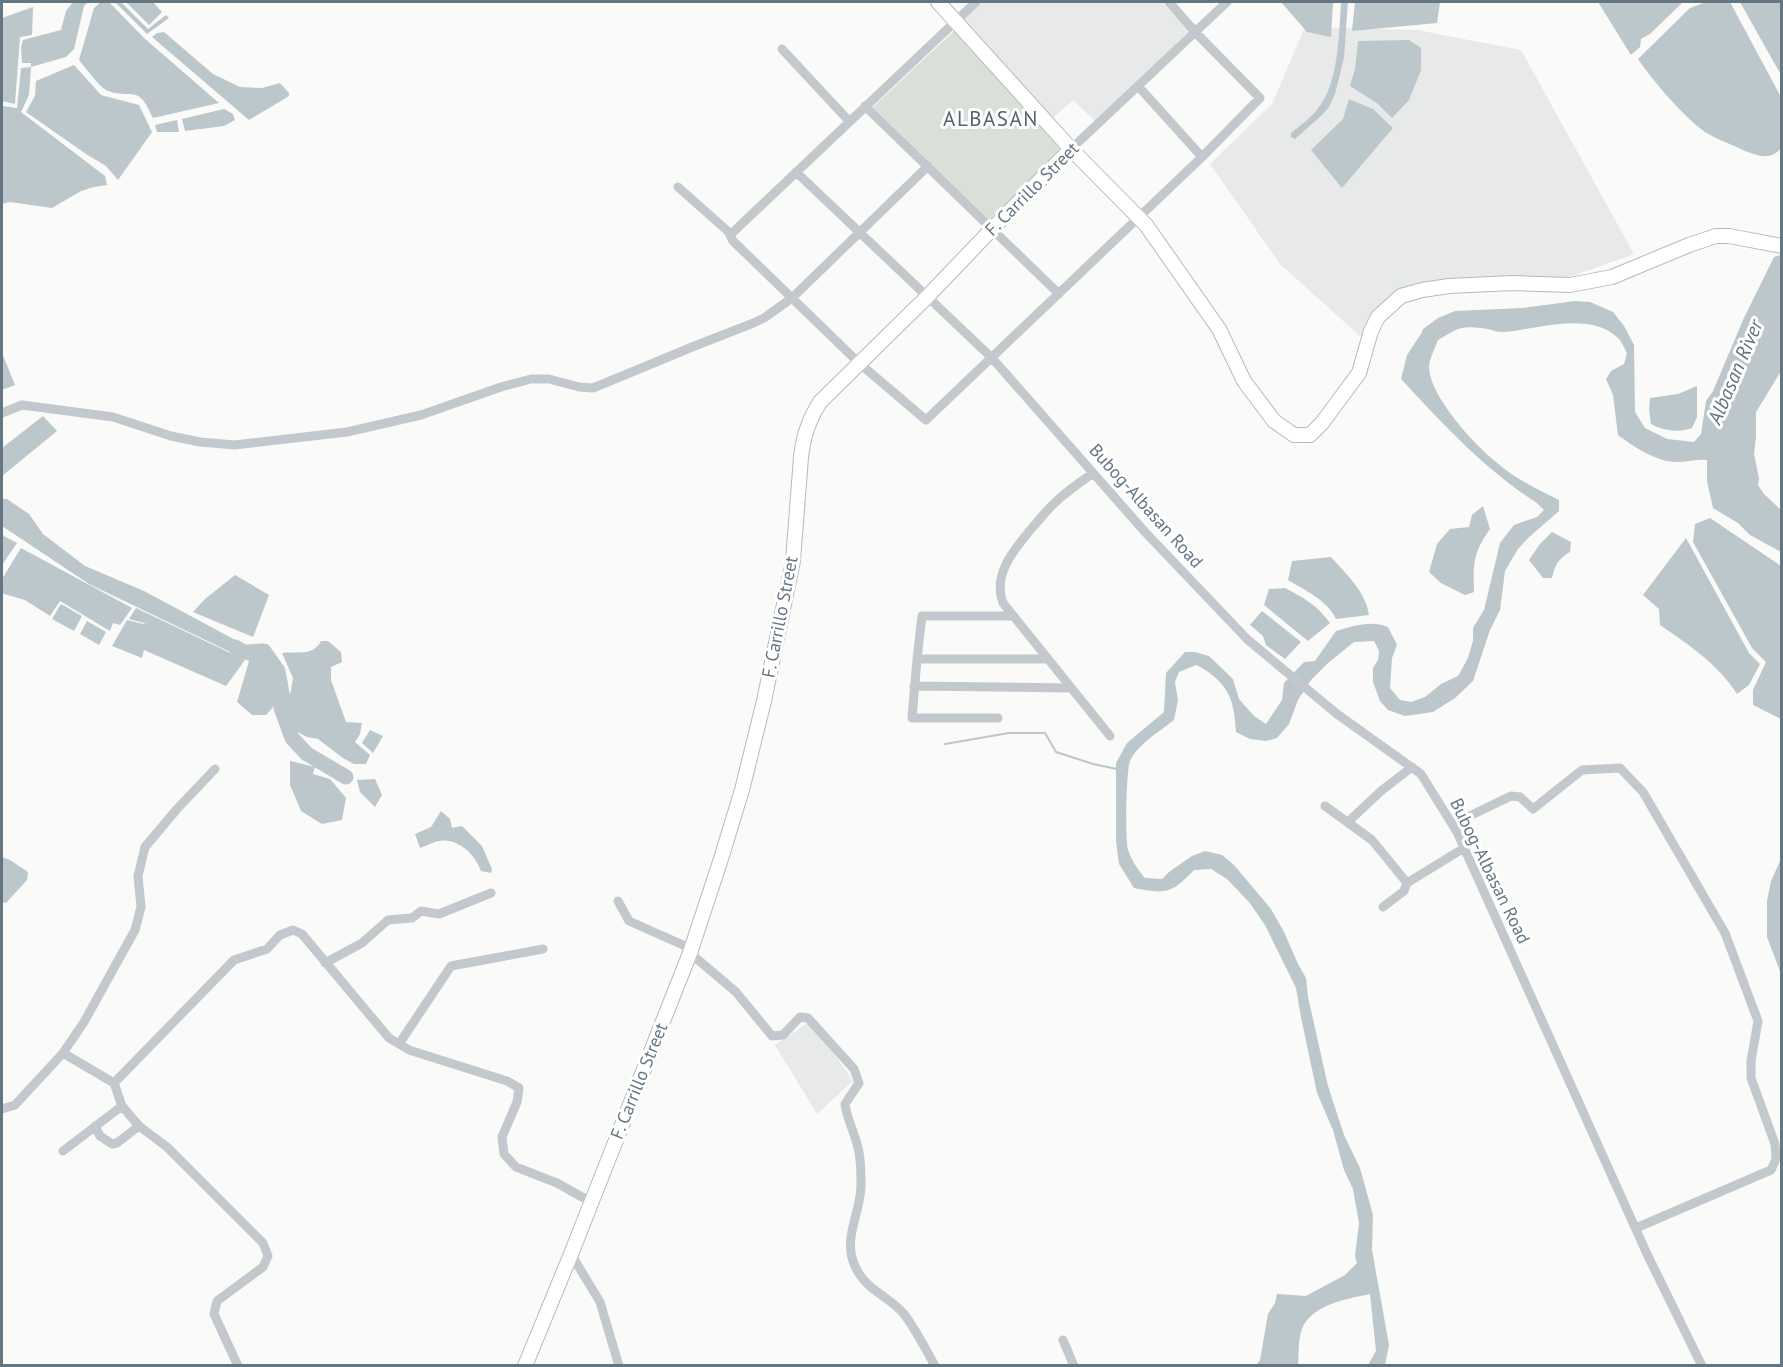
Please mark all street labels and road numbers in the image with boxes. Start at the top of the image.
street label: F. Carrillo Street [980,137,1083,240]
street label: Bubog-Albasan Road [1084,439,1208,573]
street label: F. Carrillo Street [756,554,803,680]
street label: Bubog-Albasan Road [1445,794,1536,947]
street label: F. Carrillo Street [605,1019,672,1142]

